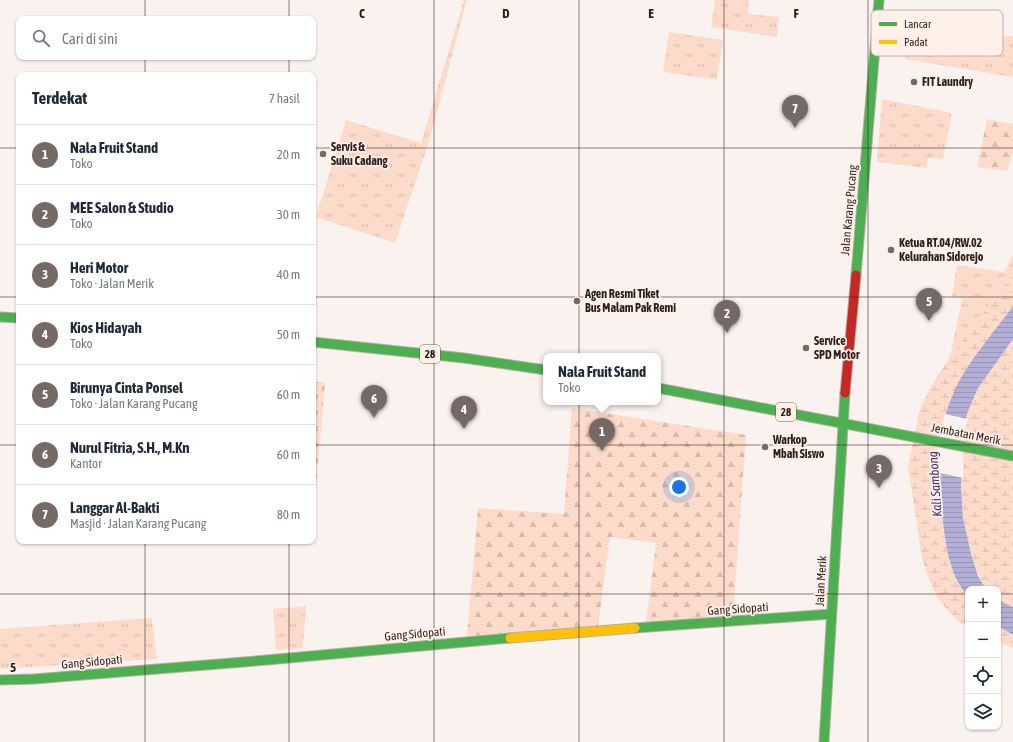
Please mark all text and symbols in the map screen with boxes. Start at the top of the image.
text: C [359,6,365,21]
text: D [502,6,510,21]
text: E [648,6,654,21]
text: F [793,6,799,21]
legend [871,10,1003,56]
search box [16,16,316,60]
text: Lancar [904,18,932,30]
icon: search [30,27,52,49]
text: Cari di sini [62,30,118,47]
text: Padat [904,36,928,48]
place label: FIT Laundry [922,75,973,89]
marker: FIT Laundry [909,77,919,87]
text: Terdekat [32,88,87,108]
text: 7 hasil [269,91,300,106]
pin: 7 [782,95,808,128]
text: Nala Fruit Stand [70,139,158,156]
place label: Servis & Suku Cadang [331,140,389,168]
text: 1 [42,147,48,162]
text: 20 m [277,147,300,162]
marker: Servis & Suku Cadang [318,149,328,159]
text: Toko [70,156,93,171]
street label: Jalan Karang Pucang [838,163,860,256]
text: MEE Salon & Studio [70,199,174,216]
text: 2 [42,207,48,222]
text: 30 m [277,207,300,222]
text: Toko [70,216,93,231]
place label: Ketua RT.04/RW.02 Kelurahan Sidorejo [899,236,984,264]
marker: Ketua RT.04/RW.02 Kelurahan Sidorejo [886,245,896,255]
text: Heri Motor [70,259,128,276]
text: 3 [42,267,48,282]
text: 40 m [277,267,300,282]
text: Toko · Jalan Merik [70,276,154,291]
place label: Agen Resmi Tiket Bus Malam Pak Remi [584,287,676,315]
pin: 5 [916,288,942,321]
marker: Agen Resmi Tiket Bus Malam Pak Remi [572,296,582,306]
pin: 2 [714,300,740,333]
text: Kios Hidayah [70,319,142,336]
text: 4 [42,327,48,342]
text: 50 m [277,327,300,342]
place label: Service SPD Motor [814,334,860,362]
text: Toko [70,336,93,351]
marker: Service SPD Motor [801,343,811,353]
road number: 28 [420,345,440,363]
popup [543,353,661,405]
text: Nala Fruit Stand [558,363,646,380]
text: Birunya Cinta Ponsel [70,379,183,396]
text: Toko [558,380,581,395]
pin: 6 [361,385,387,418]
text: 5 [42,387,48,402]
text: 60 m [277,387,300,402]
text: Toko · Jalan Karang Pucang [70,396,198,411]
pin: 4 [451,396,477,429]
road number: 28 [776,403,796,421]
pin: 1 [589,418,615,451]
street label: Jembatan Merik [930,420,1003,448]
place label: Warkop Mbah Siswo [772,433,825,461]
text: Nurul Fitria, S.H., M.Kn [70,439,190,456]
marker: Warkop Mbah Siswo [760,442,770,452]
text: 6 [42,447,48,462]
text: 60 m [277,447,300,462]
water label: Kali Sambong [925,451,945,517]
pin: 3 [866,455,892,488]
text: Kantor [70,456,102,471]
your location [669,477,689,497]
text: Langgar Al-Bakti [70,499,159,516]
text: 7 [42,507,48,522]
text: 80 m [277,507,300,522]
text: Masjid · Jalan Karang Pucang [70,516,206,531]
street label: Jalan Merik [813,555,829,607]
map controls [965,586,1001,730]
button: + [965,586,1001,622]
street label: Gang Sidopati [707,600,769,618]
button: − [965,622,1001,658]
street label: Gang Sidopati [384,624,446,644]
street label: Gang Sidopati [61,652,123,672]
button: locate [965,658,1001,694]
text: 5 [10,660,16,675]
button: layers [965,694,1001,730]

